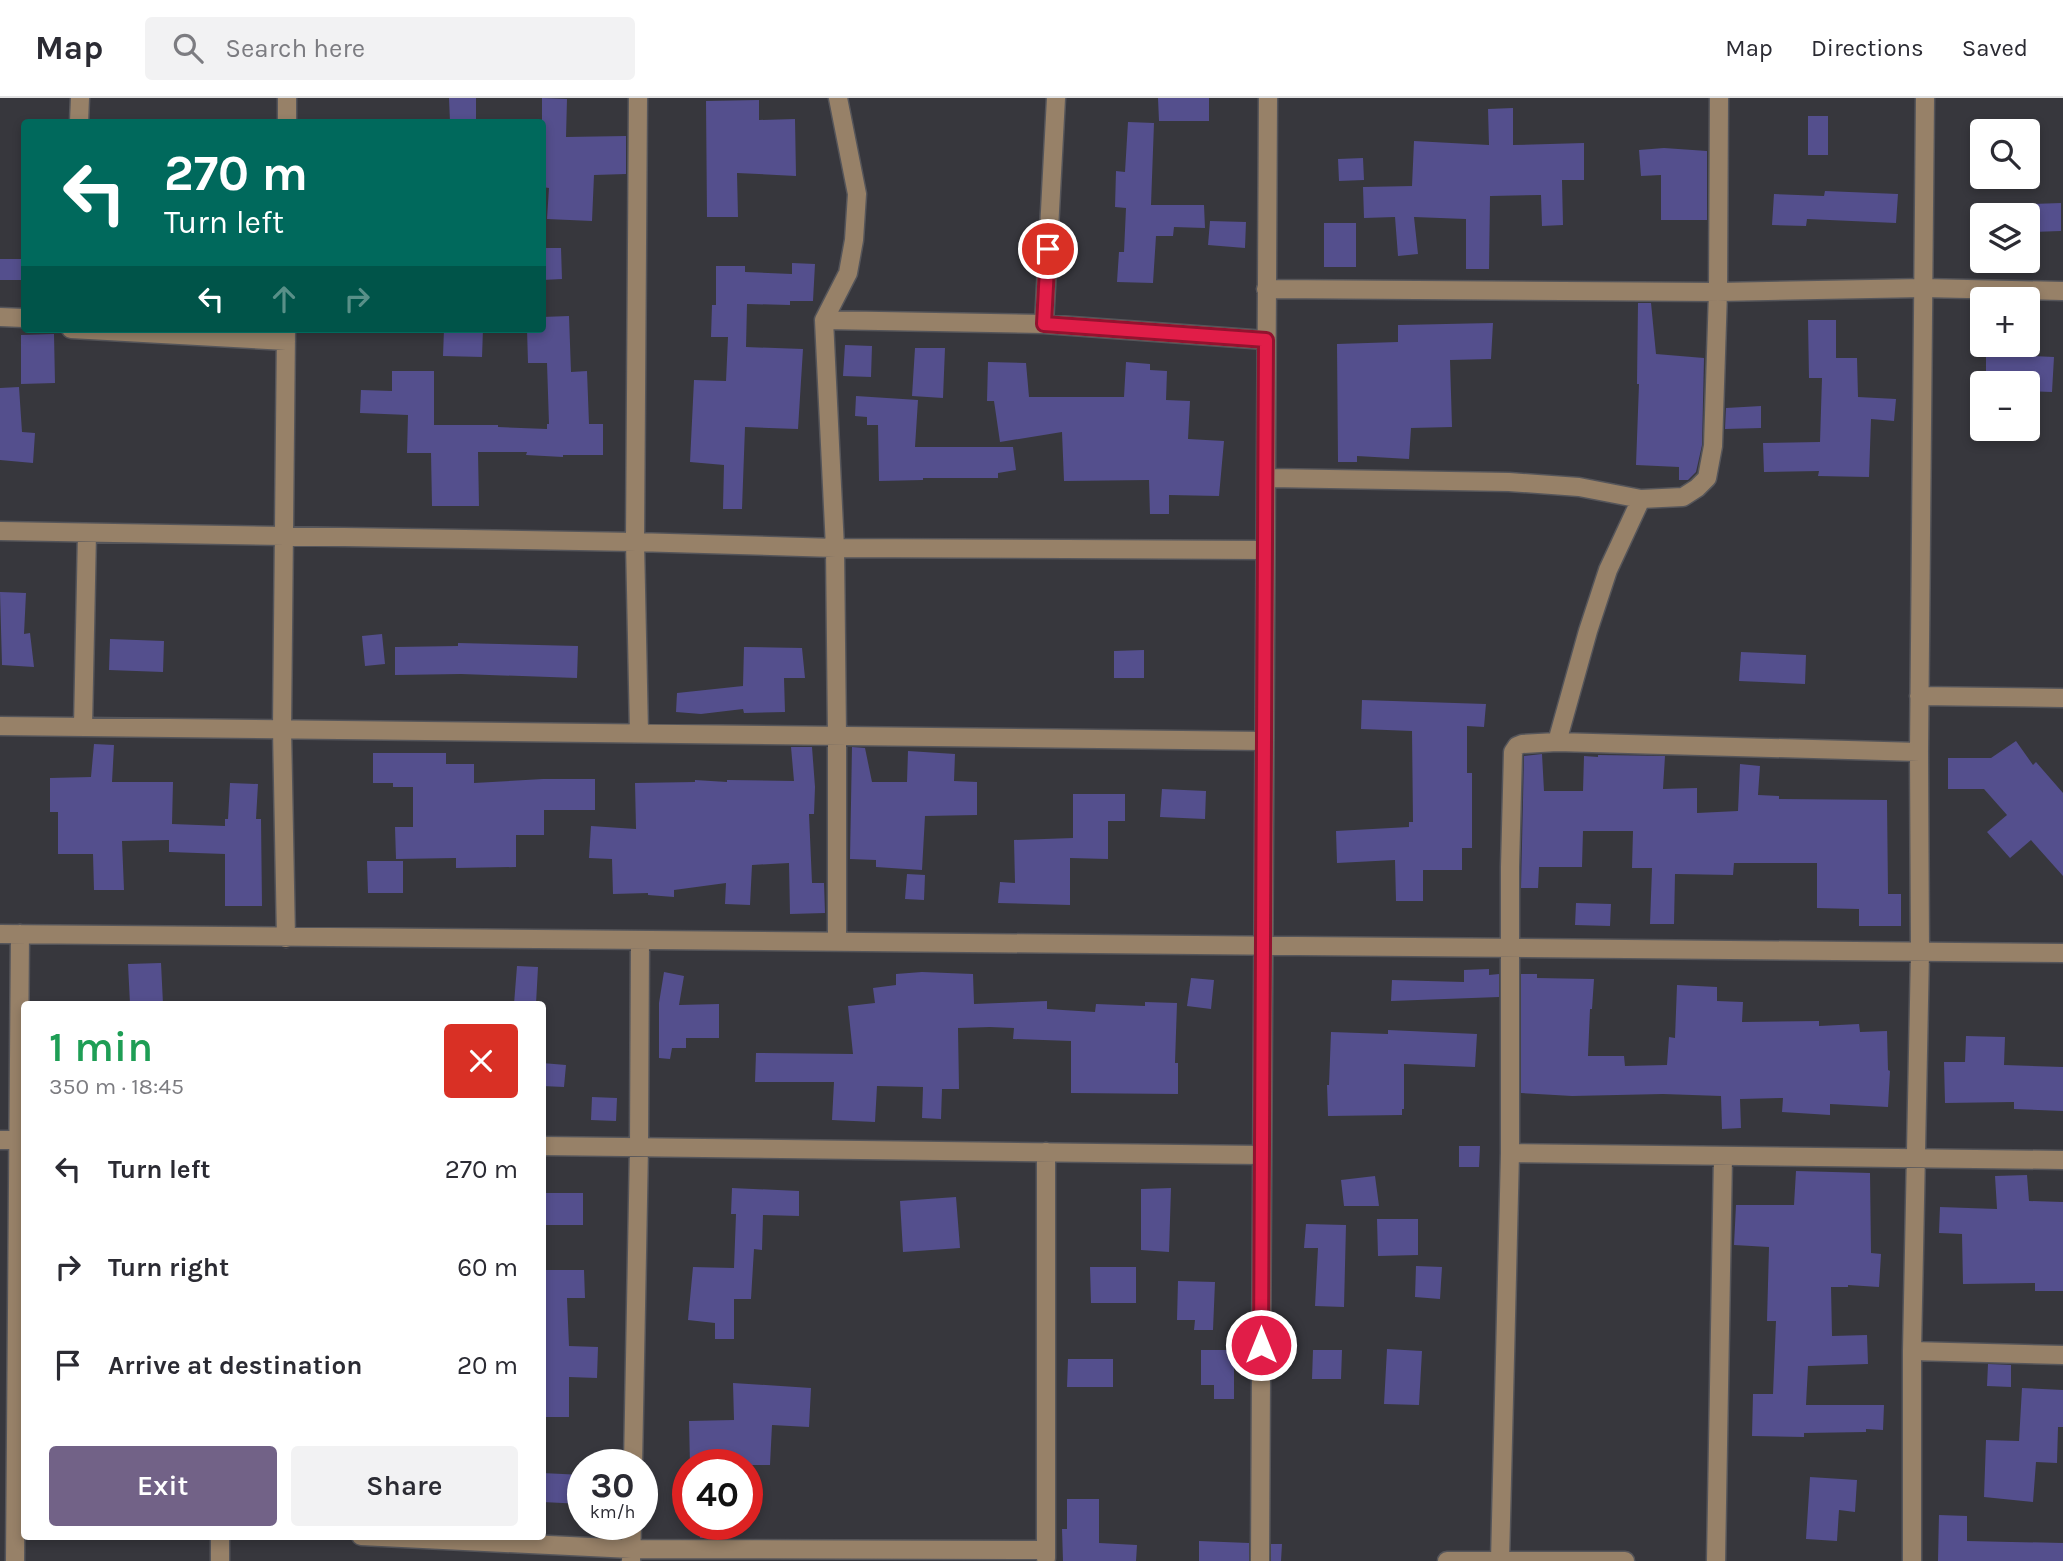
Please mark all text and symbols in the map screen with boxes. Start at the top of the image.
search box [145,17,635,80]
text: Map [35,29,103,67]
icon: search [169,29,207,67]
text: Search here [225,33,365,64]
text: Map [1725,34,1773,62]
text: Directions [1811,34,1924,62]
text: Saved [1962,34,2028,62]
map controls [1970,119,2040,441]
button: search [1970,119,2040,189]
text: 270 m [164,145,308,202]
icon: left [49,147,140,238]
button: layers [1970,203,2040,273]
text: Turn left [164,204,284,241]
pin [1018,219,1078,279]
icon: arrive [1029,230,1067,268]
icon: left [192,280,230,318]
icon: ahead [265,280,303,318]
icon: right [338,280,376,318]
button: + [1970,287,2040,357]
button: − [1970,371,2040,441]
text: 1 min [49,1022,153,1072]
button: close [444,1024,518,1098]
text: 350 m · 18:45 [49,1073,184,1100]
icon: left [49,1150,87,1188]
text: Turn left [108,1154,210,1185]
text: 270 m [445,1154,518,1185]
icon: right [49,1248,87,1286]
text: Turn right [108,1252,229,1283]
text: 60 m [457,1252,518,1283]
position arrow [1224,1308,1298,1382]
icon: arrive [49,1346,87,1384]
text: Arrive at destination [108,1350,362,1381]
text: 20 m [457,1350,518,1381]
button: Exit [49,1446,277,1526]
button: Share [291,1446,518,1526]
speed limit sign: 40 [672,1449,763,1540]
text: 30 [591,1465,634,1506]
text: km/h [590,1501,635,1523]

